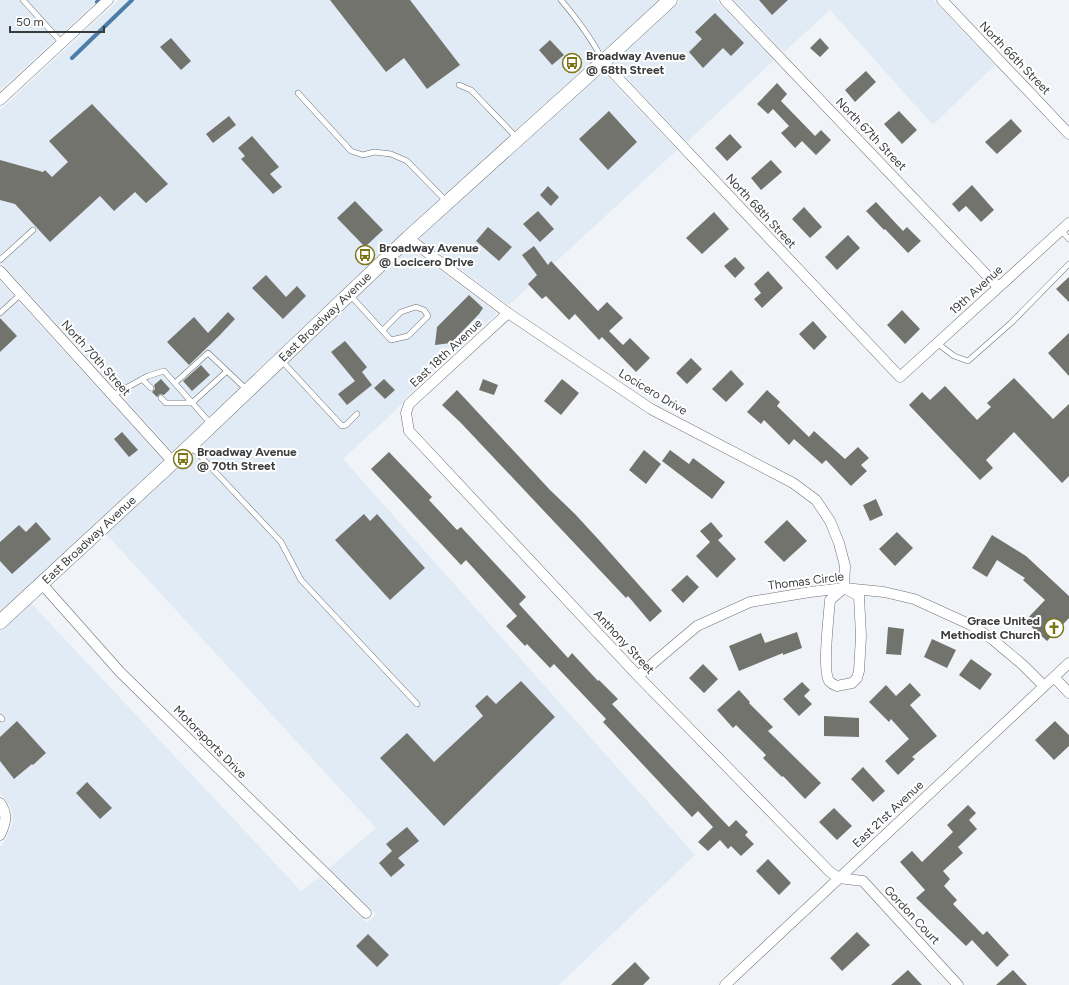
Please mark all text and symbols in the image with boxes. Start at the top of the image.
scale bar [10,8,104,34]
text: 50 m [16,15,44,29]
street label: North 66th Street [977,19,1054,98]
place label: Broadway Avenue @ 68th Street [586,49,686,77]
bus stop icon: Broadway Avenue @ 68th Street [561,52,583,74]
street label: North 67th Street [833,95,910,174]
street label: North 68th Street [723,171,799,251]
place label: Broadway Avenue @ Locicero Drive [379,241,479,269]
bus stop icon: Broadway Avenue @ Locicero Drive [354,244,376,266]
street label: 19th Avenue [947,262,1006,317]
street label: East Broadway Avenue [276,269,374,365]
street label: East 18th Avenue [407,316,485,390]
street label: North 70th Street [59,317,134,399]
street label: Locicero Drive [616,366,690,418]
place label: Broadway Avenue @ 70th Street [197,445,297,473]
bus stop icon: Broadway Avenue @ 70th Street [172,448,194,470]
street label: East Broadway Avenue [39,493,139,587]
street label: Thomas Circle [767,569,845,593]
street label: Anthony Street [591,607,658,677]
place label: Grace United Methodist Church [941,614,1040,642]
church icon: Grace United Methodist Church [1043,617,1065,639]
street label: Motorsports Drive [171,703,250,782]
street label: East 21st Avenue [850,777,927,850]
street label: Gordon Court [881,883,943,947]

